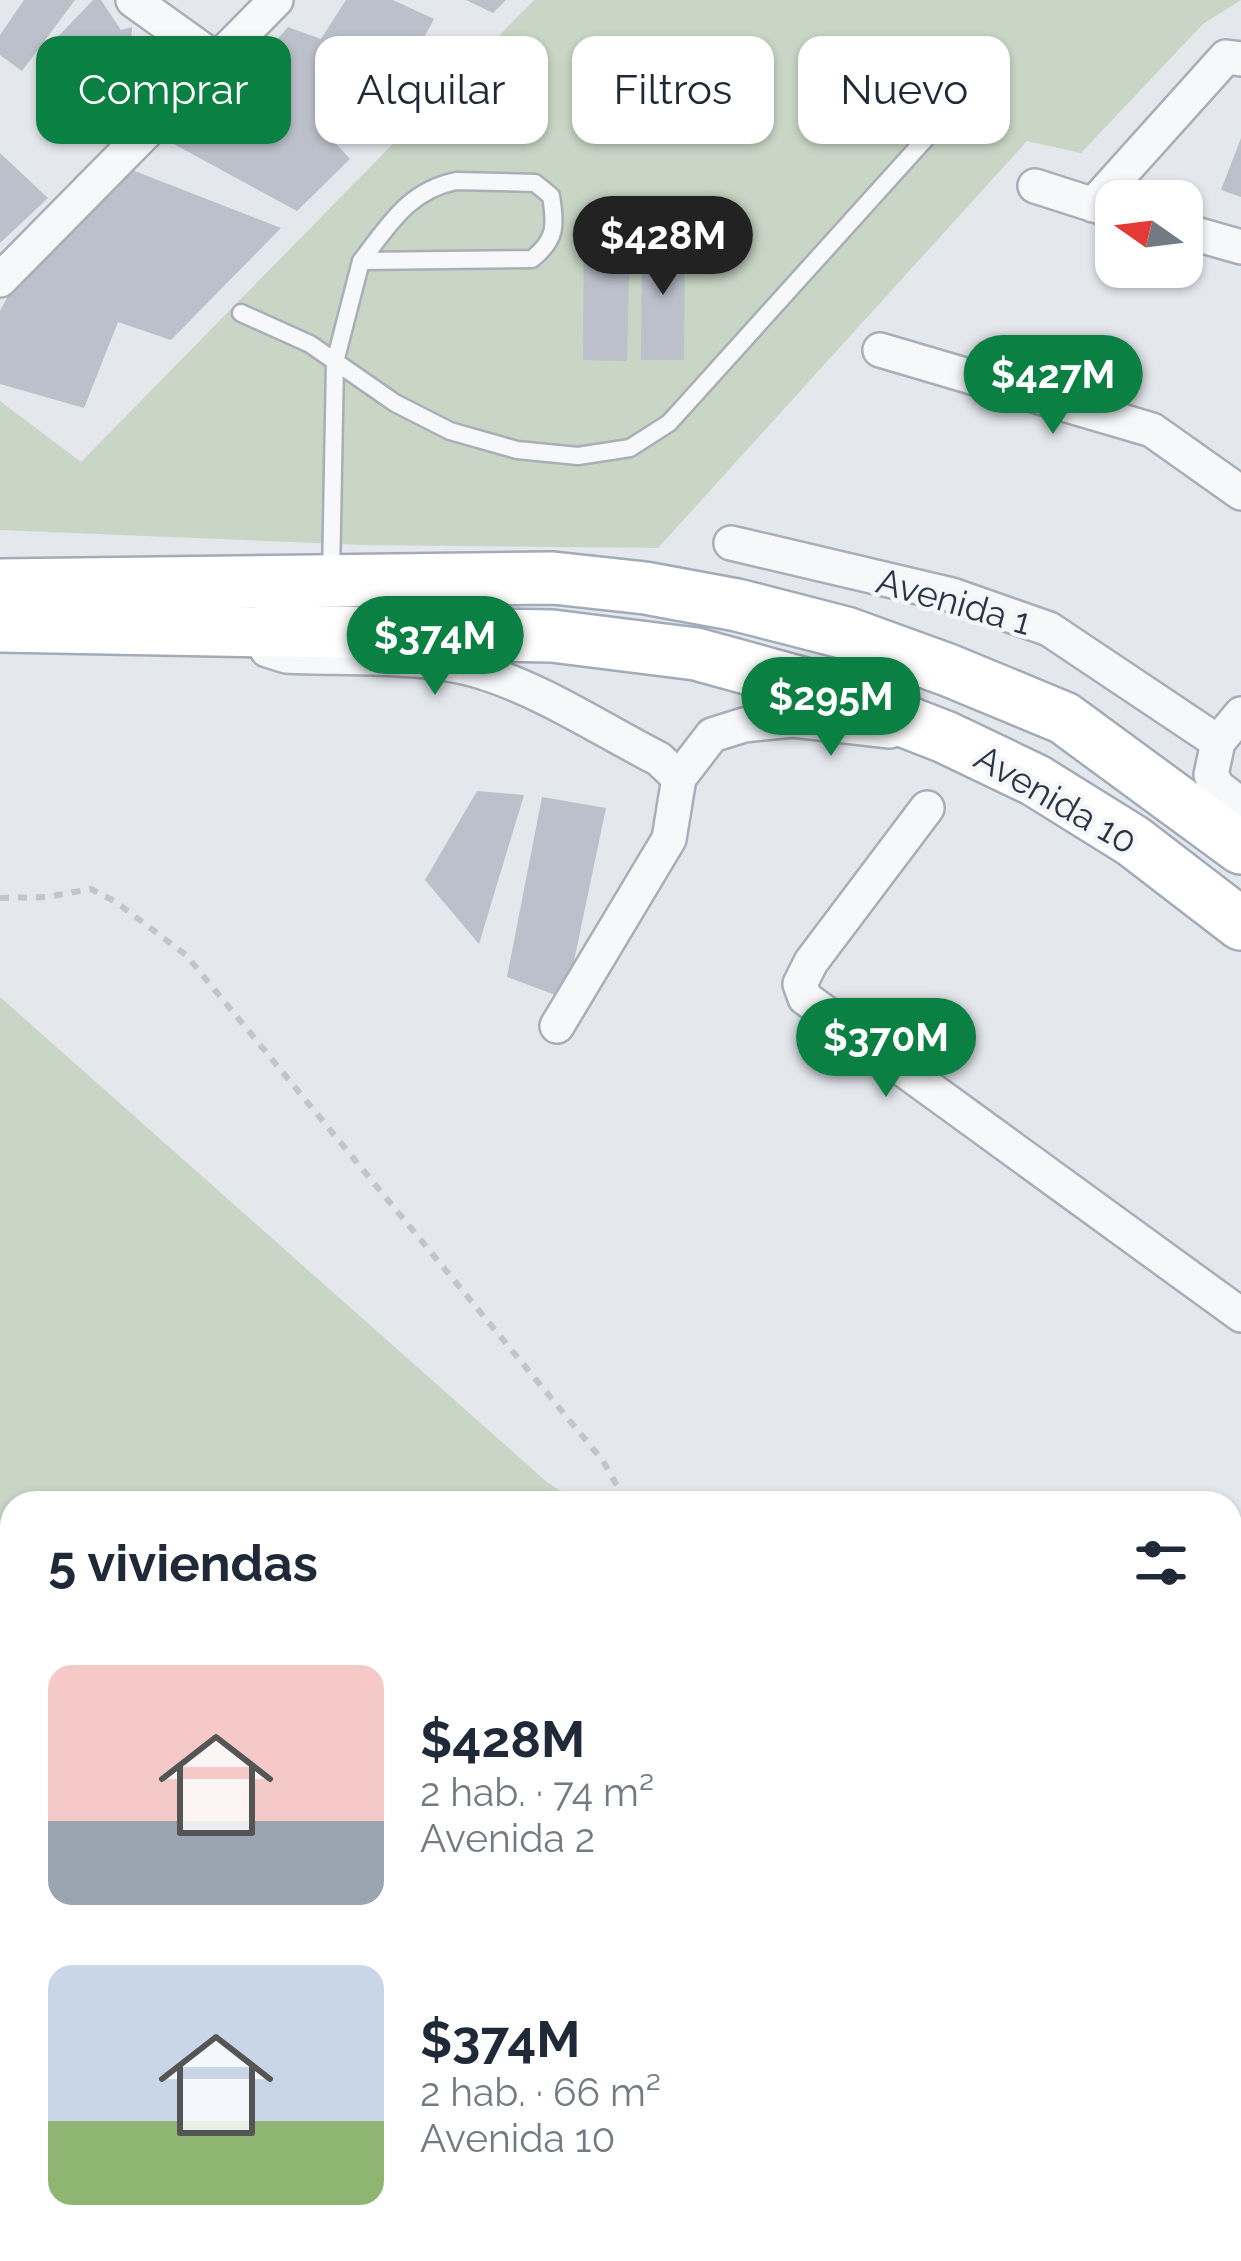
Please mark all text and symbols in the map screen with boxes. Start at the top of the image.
chip: Comprar [36,36,291,144]
chip: Alquilar [315,36,548,144]
chip: Filtros [572,36,774,144]
chip: Nuevo [798,36,1010,144]
north arrow [1095,180,1203,288]
map controls [1095,180,1203,288]
pin: $428M [579,196,747,298]
text: $428M [600,212,726,258]
pin: $427M [969,335,1137,437]
text: $427M [991,351,1115,397]
street label: Avenida 1 [872,559,1036,643]
pin: $374M [351,596,519,698]
text: $374M [374,612,496,658]
pin: $295M [747,657,915,759]
text: $295M [768,673,894,719]
street label: Avenida 10 [967,736,1145,862]
pin: $370M [802,998,970,1100]
text: $370M [823,1014,949,1060]
icon: filters [1128,1530,1194,1596]
text: 5 viviendas [48,1533,318,1593]
text: $428M [420,1709,585,1769]
icon: home [144,1713,288,1857]
text: 2 hab. · 74 m² [420,1769,654,1815]
text: Avenida 2 [420,1815,595,1861]
text: $374M [420,2009,580,2069]
icon: home [144,2013,288,2157]
text: 2 hab. · 66 m² [420,2069,661,2115]
text: Avenida 10 [420,2115,615,2161]

